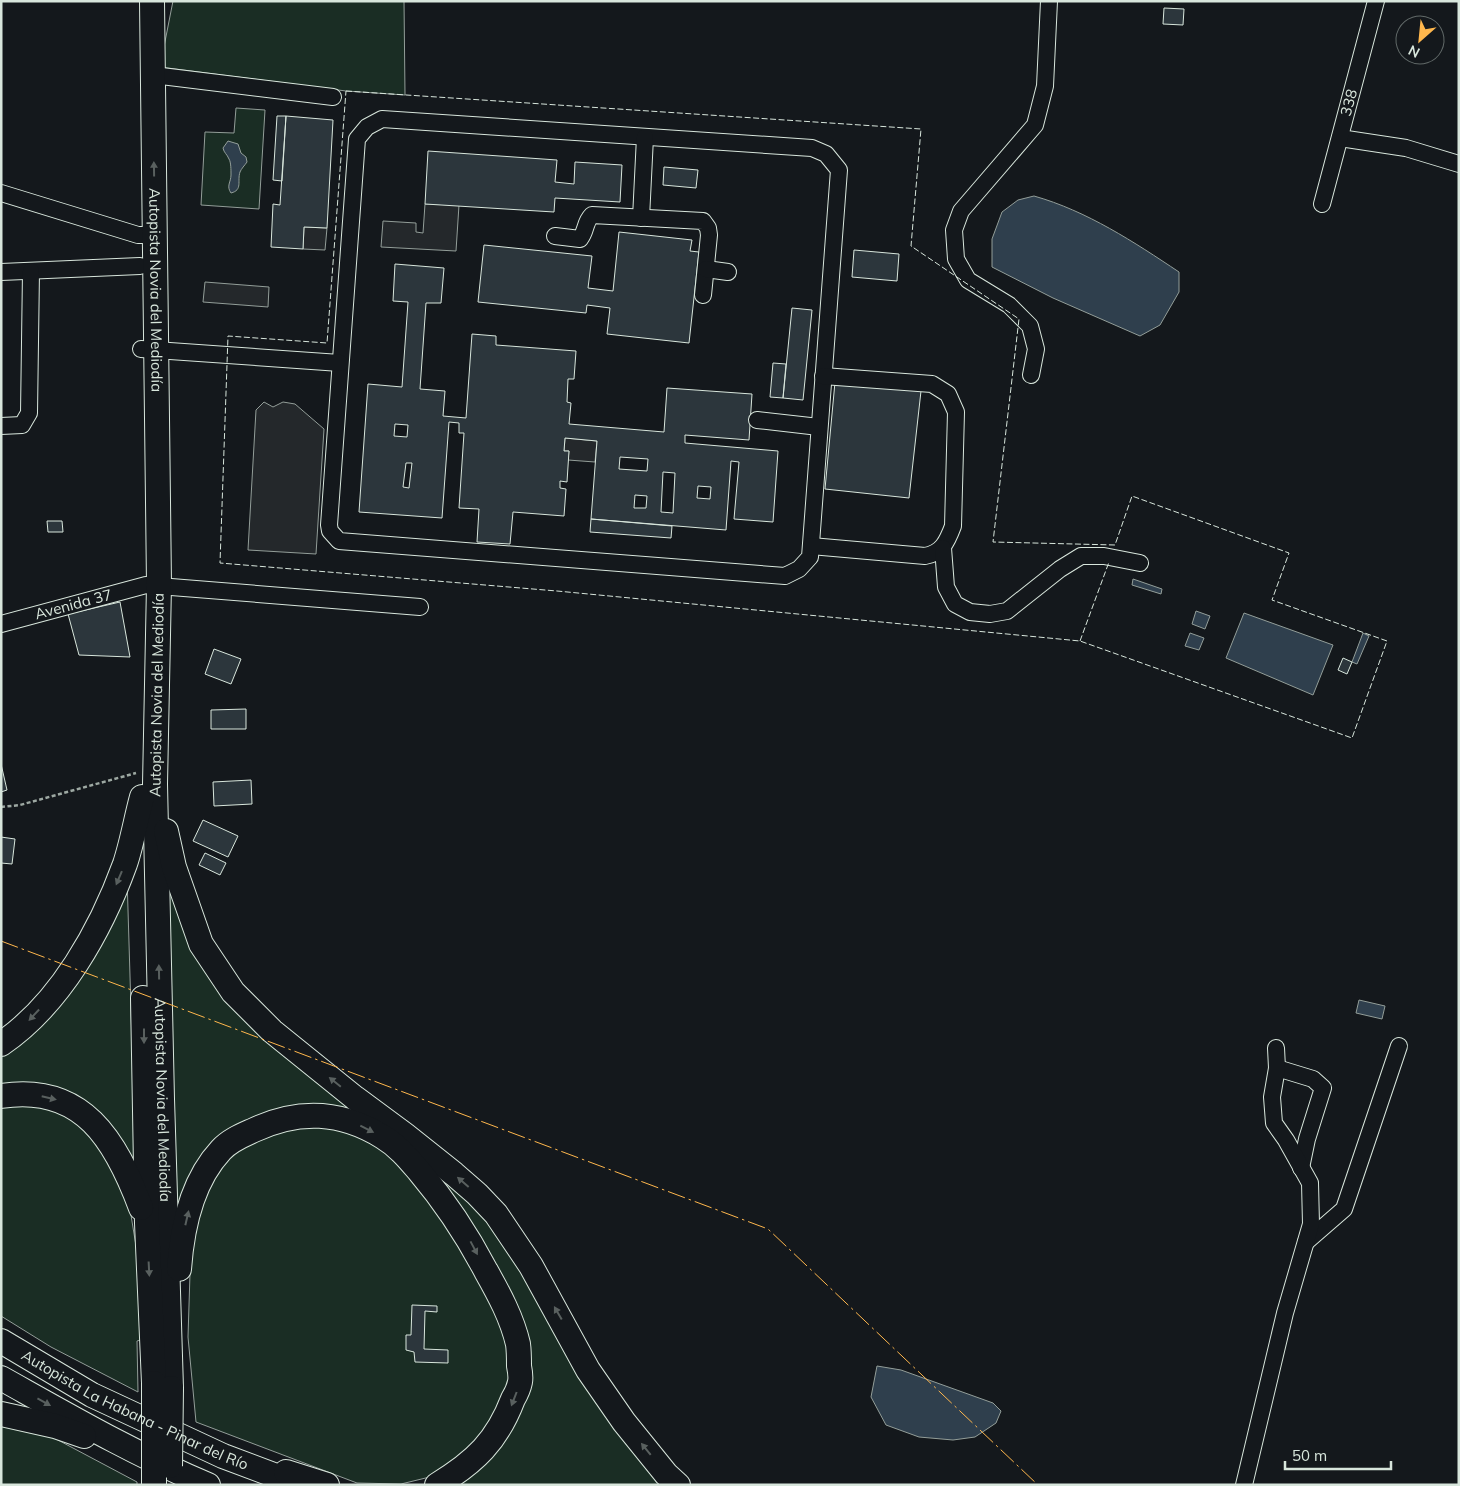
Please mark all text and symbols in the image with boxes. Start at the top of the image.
north arrow [1395,15,1445,65]
text: N [1405,41,1423,62]
street label: 338 [1336,87,1361,118]
one-way arrow [150,160,158,176]
street label: Autopista Novia del Mediodía [145,188,167,392]
street label: Avenida 37 [33,585,114,623]
street label: Autopista Novia del Mediodía [145,593,168,797]
one-way arrow [114,871,122,885]
one-way arrow [155,964,163,980]
street label: Autopista Novia del Mediodía [151,997,175,1202]
one-way arrow [28,1008,40,1020]
one-way arrow [140,1028,148,1044]
one-way arrow [329,1076,342,1087]
one-way arrow [42,1095,58,1103]
one-way arrow [360,1125,374,1133]
one-way arrow [457,1177,469,1188]
one-way arrow [183,1210,191,1225]
one-way arrow [470,1240,478,1255]
one-way arrow [145,1261,153,1277]
one-way arrow [554,1305,562,1320]
street label: Autopista La Habana - Pinar del Río [18,1345,251,1474]
one-way arrow [509,1392,517,1406]
one-way arrow [37,1398,51,1406]
scale bar [1285,1438,1391,1470]
one-way arrow [640,1443,651,1456]
text: 50 m [1292,1446,1327,1465]

